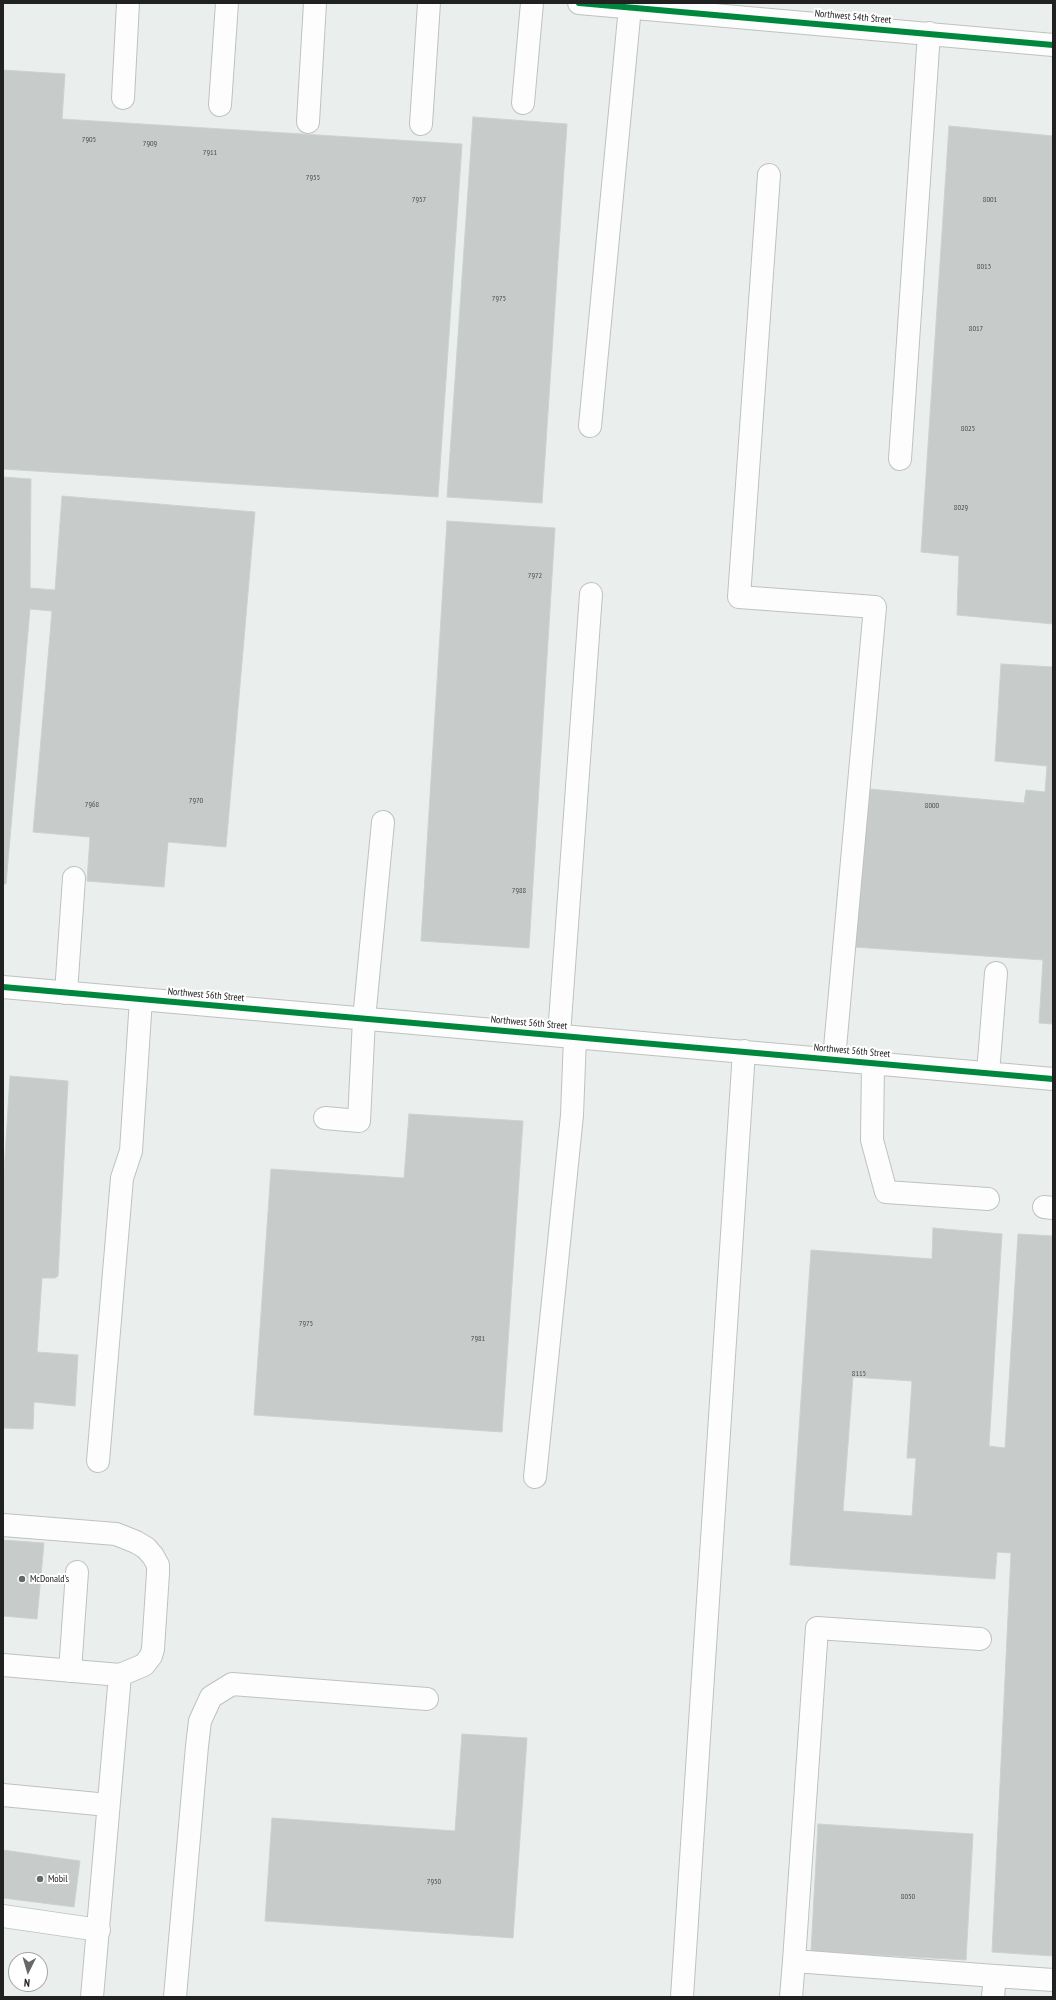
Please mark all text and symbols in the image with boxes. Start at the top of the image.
street label: Northwest 54th Street [814,8,892,26]
house number: 7905 [82,135,96,145]
house number: 7909 [143,139,157,149]
house number: 7911 [203,148,217,158]
house number: 7955 [306,173,320,183]
house number: 7957 [412,195,426,205]
house number: 8001 [983,195,997,205]
house number: 8013 [977,262,991,272]
house number: 7975 [492,294,506,304]
house number: 8017 [969,324,983,334]
house number: 8025 [961,424,975,434]
house number: 8029 [954,503,968,513]
house number: 7972 [528,571,542,581]
house number: 7970 [189,796,203,806]
house number: 7968 [85,800,99,810]
house number: 8000 [925,801,939,811]
house number: 7988 [512,886,526,896]
street label: Northwest 56th Street [167,986,245,1004]
street label: Northwest 56th Street [490,1014,568,1032]
street label: Northwest 56th Street [813,1042,891,1060]
house number: 7975 [299,1319,313,1329]
house number: 7981 [471,1334,485,1344]
house number: 8115 [852,1369,866,1379]
place label: McDonald's [30,1573,69,1585]
marker: McDonald's [17,1574,27,1584]
place label: Mobil [48,1873,68,1885]
marker: Mobil [35,1874,45,1884]
house number: 7950 [427,1877,441,1887]
house number: 8050 [901,1892,915,1902]
north arrow [8,1952,48,1992]
text: N [23,1976,31,1990]

